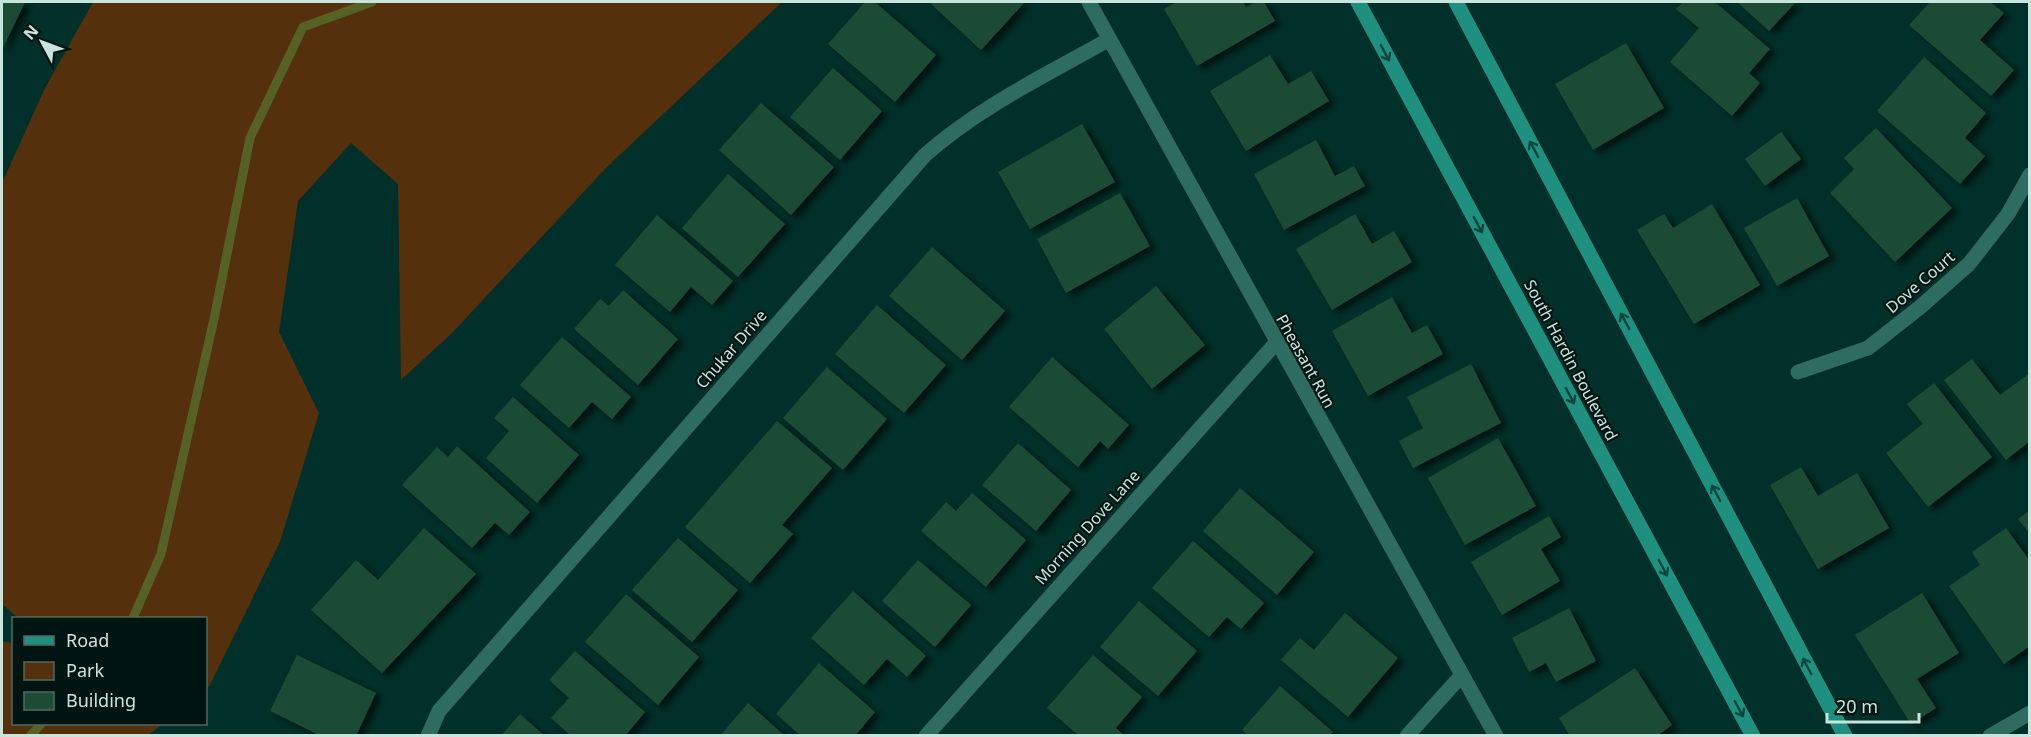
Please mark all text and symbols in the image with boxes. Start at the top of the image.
north arrow [12,12,72,72]
text: N [18,20,43,44]
one-way arrow [1379,44,1391,61]
one-way arrow [1527,140,1539,158]
one-way arrow [1473,215,1484,233]
street label: Dove Court [1881,246,1959,318]
street label: South Hardin Boulevard [1519,276,1623,444]
street label: Chukar Drive [691,305,771,393]
street label: Pheasant Run [1271,310,1341,412]
one-way arrow [1619,313,1631,330]
one-way arrow [1565,387,1576,405]
street label: Morning Dove Lane [1030,465,1144,589]
one-way arrow [1710,485,1721,503]
one-way arrow [1657,559,1669,576]
legend [12,617,207,725]
text: Road [66,628,109,652]
one-way arrow [1801,657,1812,675]
text: Park [66,658,104,682]
scale bar [1827,686,1918,724]
text: Building [66,688,136,712]
text: 20 m [1836,694,1878,718]
one-way arrow [1733,700,1745,717]

